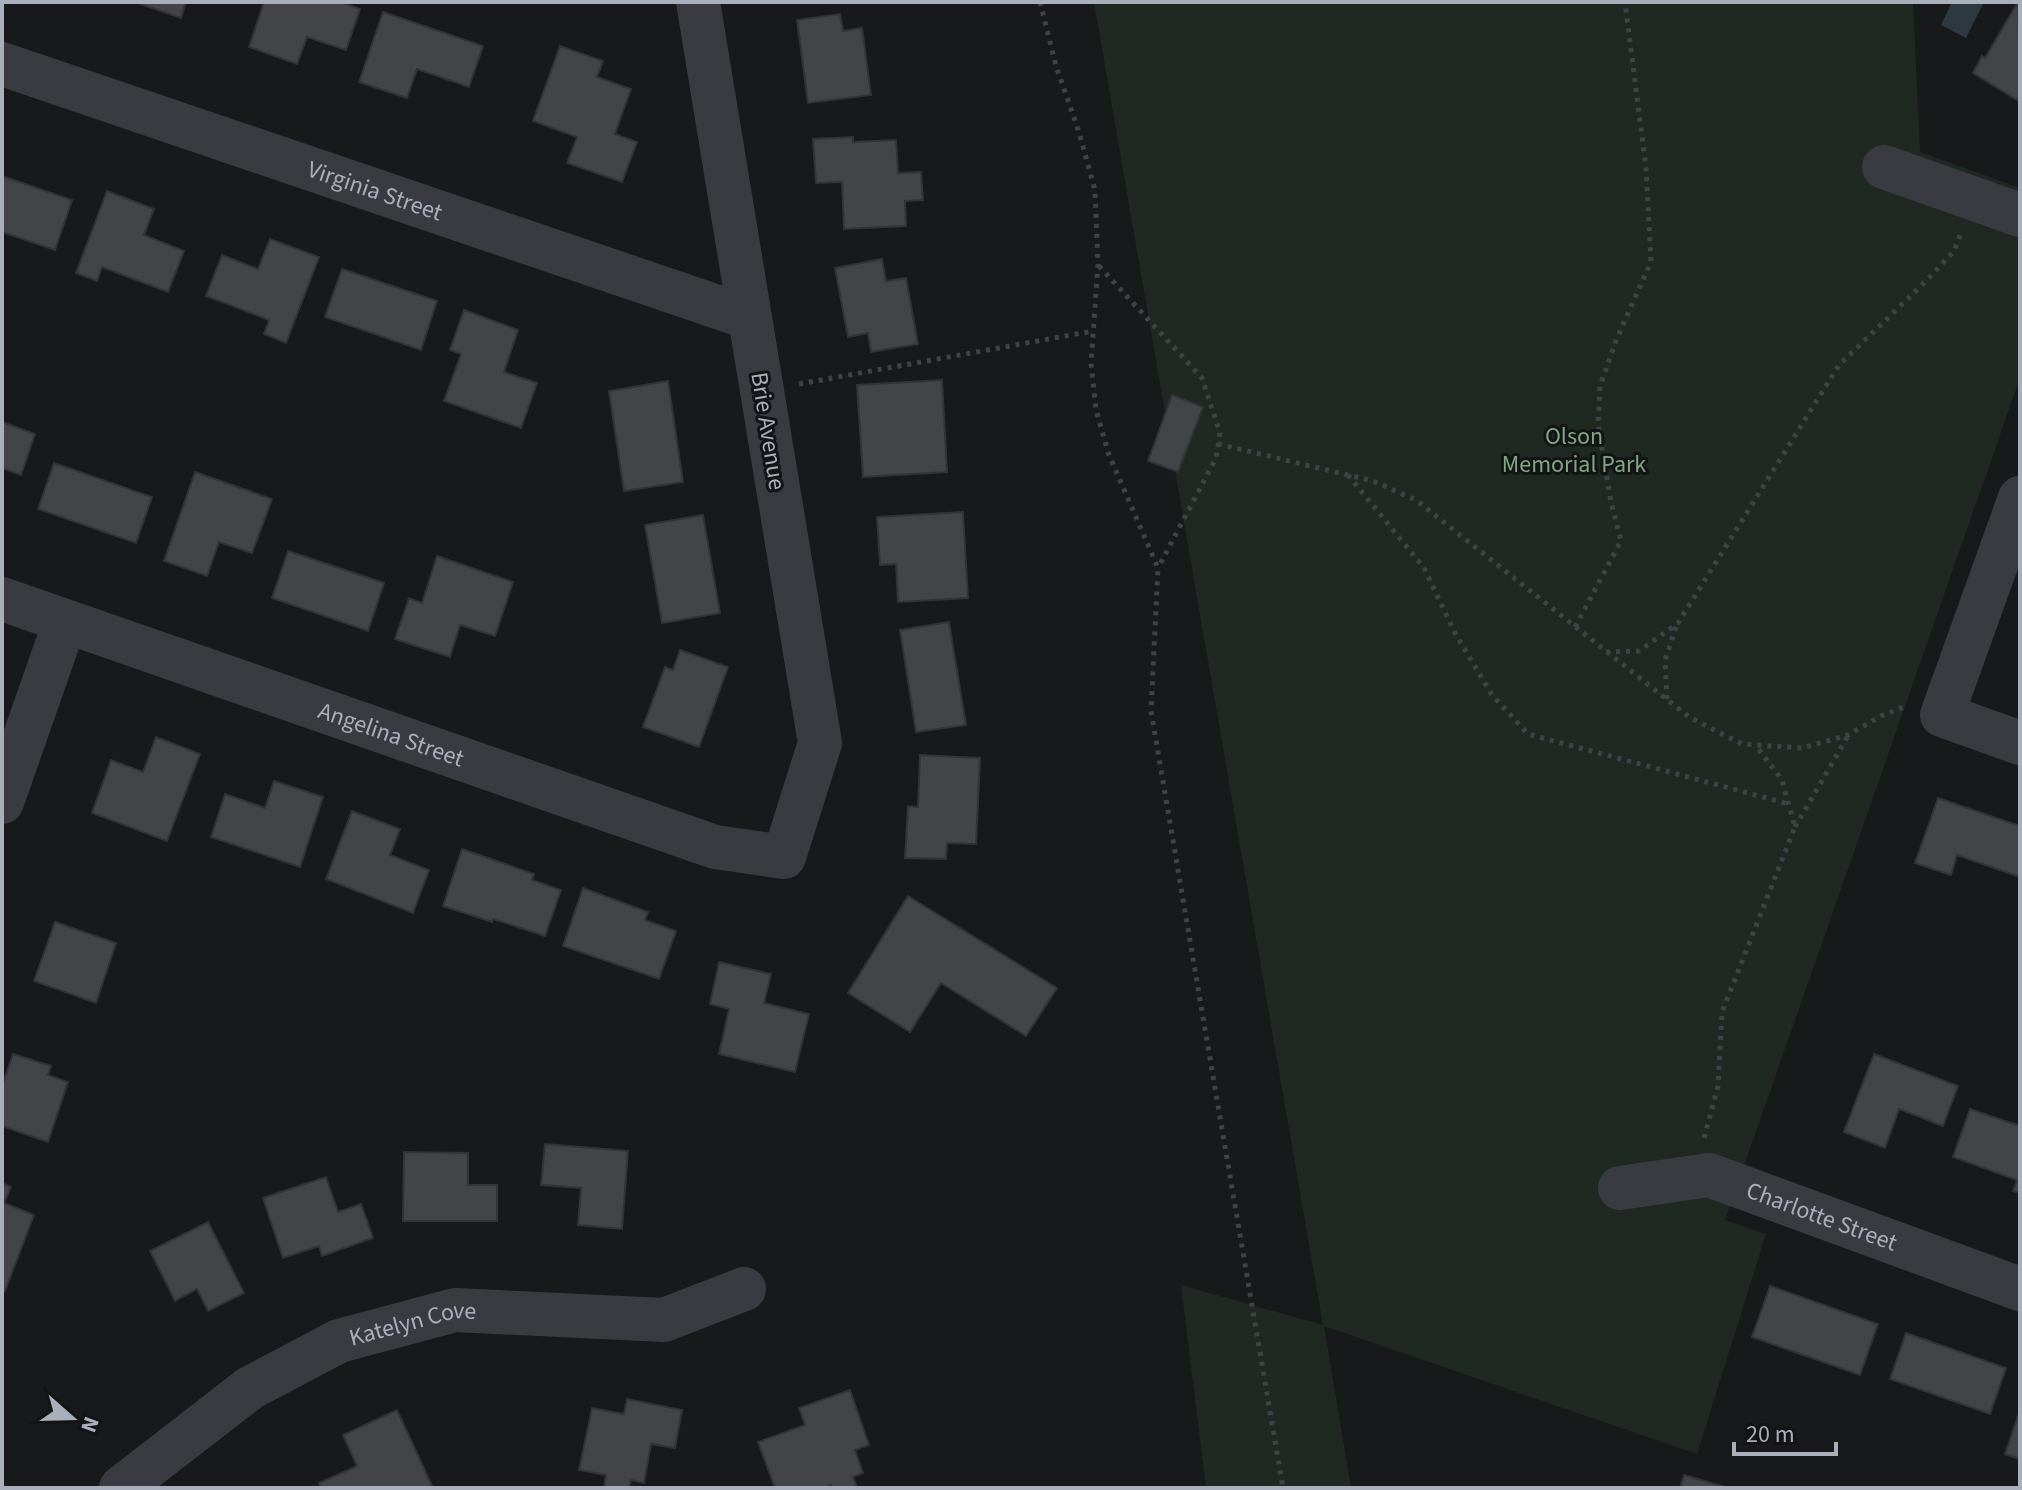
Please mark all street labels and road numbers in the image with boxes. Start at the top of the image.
street label: Virginia Street [303,152,447,230]
street label: Brie Avenue [741,369,795,493]
street label: Angelina Street [314,693,469,776]
street label: Charlotte Street [1741,1173,1902,1260]
street label: Katelyn Cove [345,1292,477,1355]

